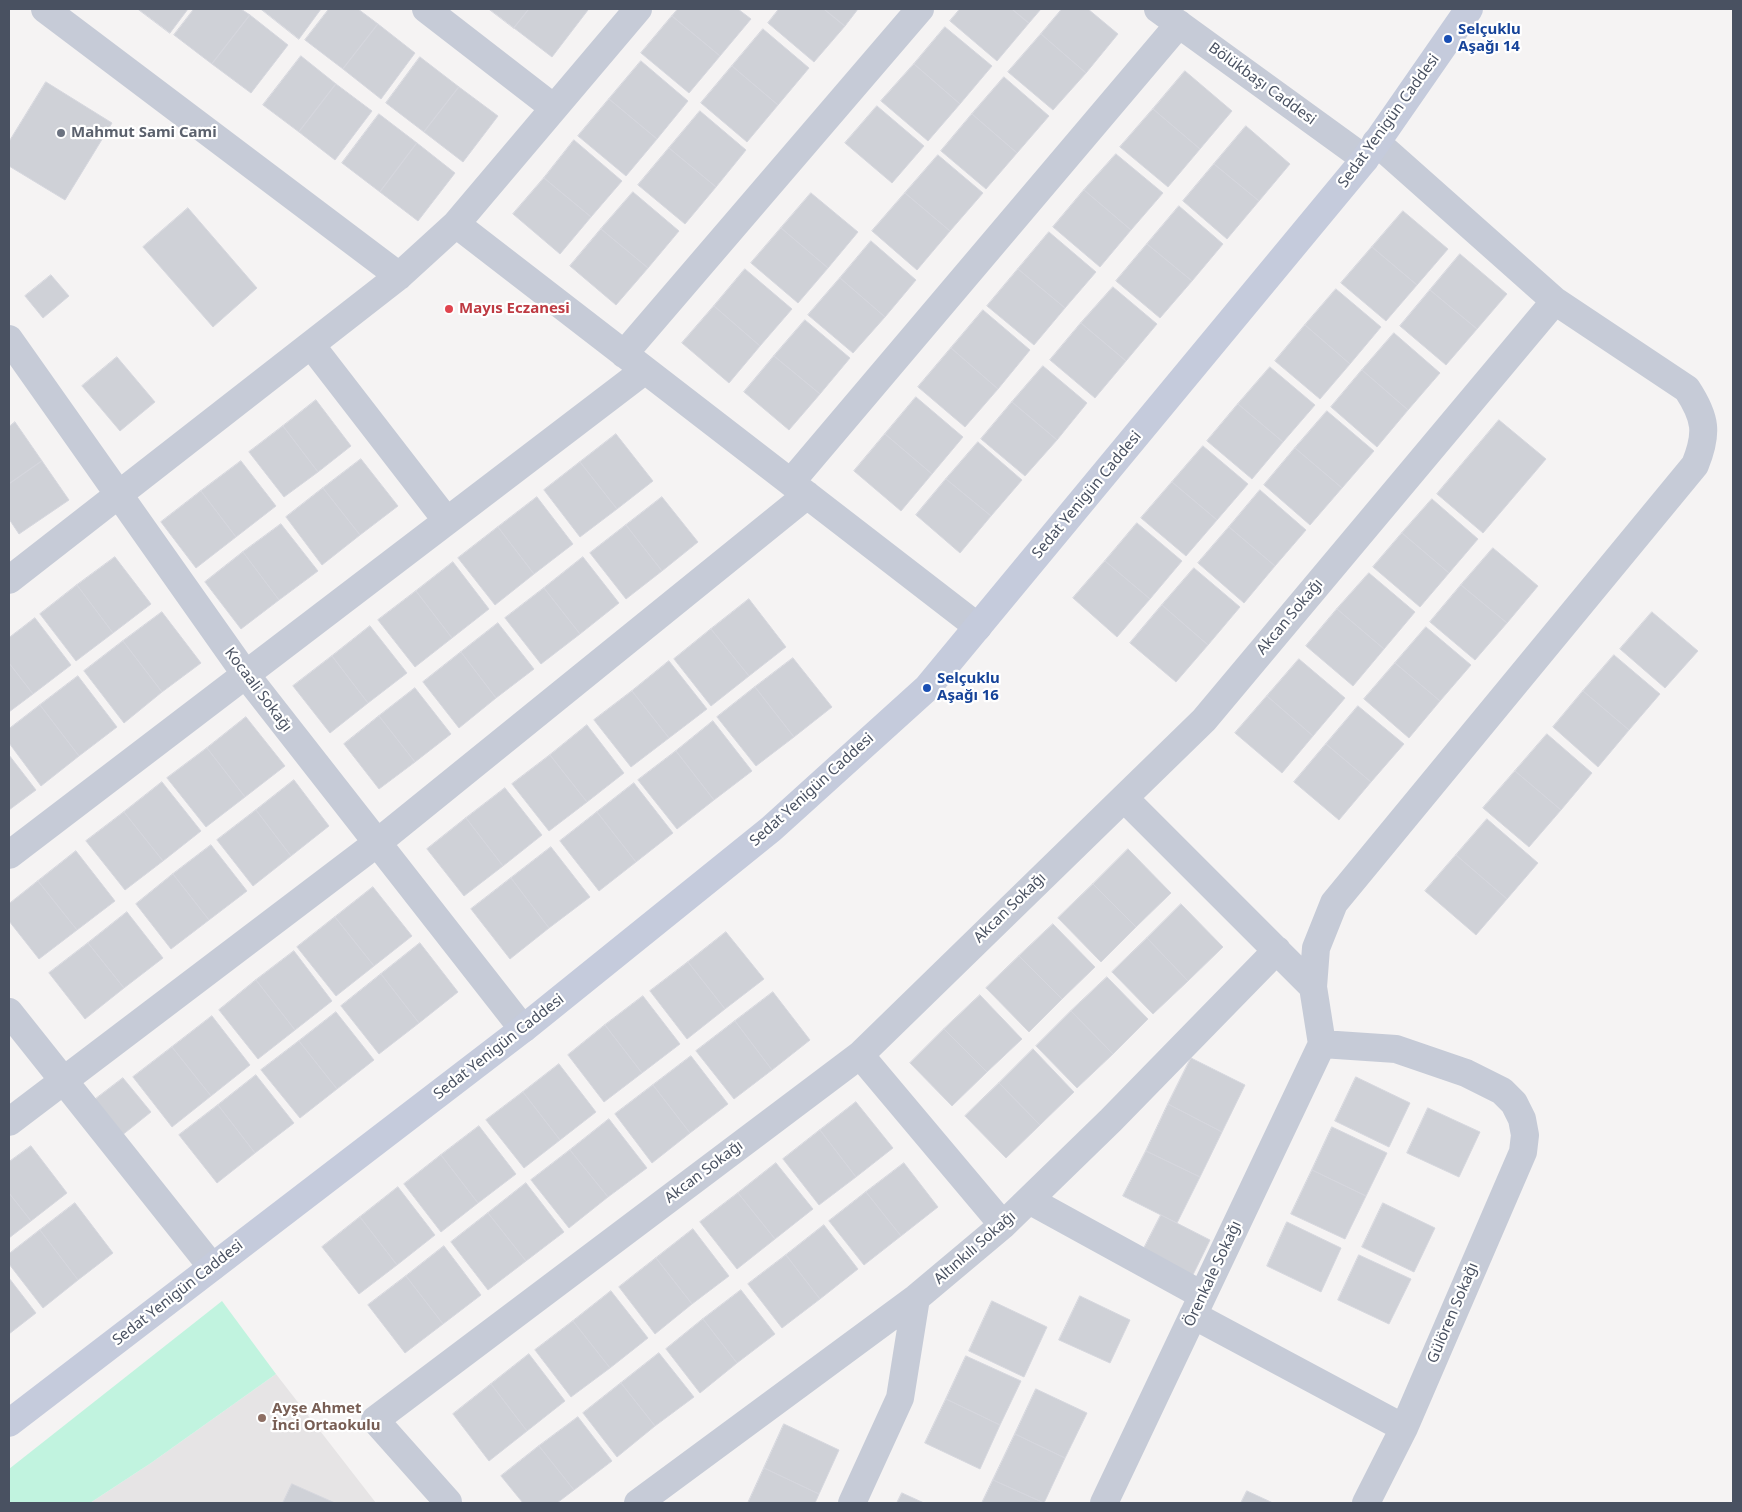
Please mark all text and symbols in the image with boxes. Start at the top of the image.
place label: Selçuklu Aşağı 14 [1458,21,1521,56]
marker: Selçuklu Aşağı 14 [1442,33,1454,45]
street label: Bölükbaşı Caddesi [1205,39,1319,129]
street label: Sedat Yenigün Caddesi [1335,51,1443,191]
place label: Mahmut Sami Cami [71,124,217,142]
marker: Mahmut Sami Cami [55,127,67,139]
place label: Mayıs Eczanesi [459,300,570,318]
marker: Mayıs Eczanesi [443,303,455,315]
street label: Sedat Yenigün Caddesi [1029,428,1145,562]
street label: Akcan Sokağı [1253,576,1327,658]
street label: Kocaali Sokağı [220,644,296,736]
place label: Selçuklu Aşağı 16 [937,670,1000,705]
marker: Selçuklu Aşağı 16 [921,682,933,694]
street label: Sedat Yenigün Caddesi [746,730,878,850]
street label: Akcan Sokağı [970,869,1050,947]
street label: Sedat Yenigün Caddesi [430,990,568,1104]
street label: Akcan Sokağı [661,1137,747,1207]
street label: Altınkılı Sokağı [930,1208,1020,1288]
street label: Örenkale Sokağı [1181,1218,1245,1330]
street label: Sedat Yenigün Caddesi [109,1236,247,1350]
street label: Gülören Sokağı [1424,1260,1482,1366]
place label: Ayşe Ahmet İnci Ortaokulu [272,1400,380,1435]
marker: Ayşe Ahmet İnci Ortaokulu [256,1412,268,1424]

